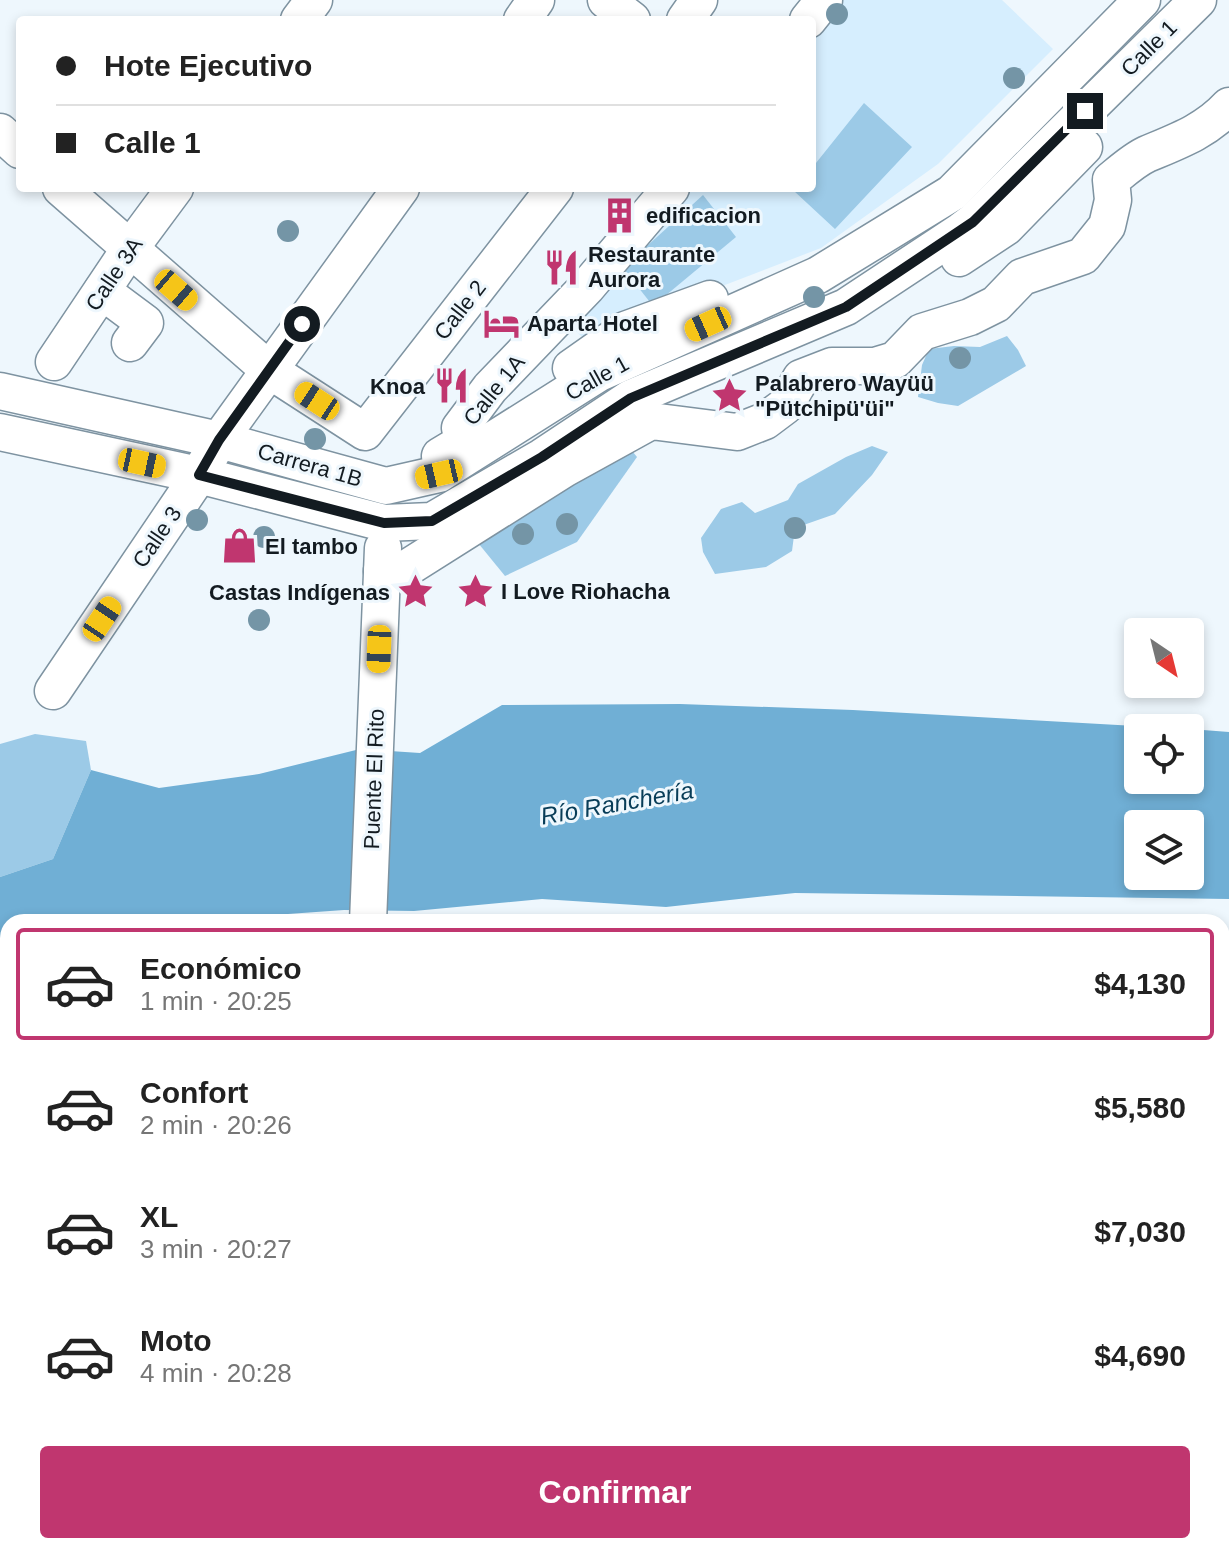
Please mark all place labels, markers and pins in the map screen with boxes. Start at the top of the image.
building icon: edificacion [601,196,639,234]
place label: edificacion [646,203,761,228]
place label: Restaurante Aurora [588,242,715,292]
restaurant icon: Restaurante Aurora [543,248,581,286]
hotel icon: Aparta Hotel [482,304,520,342]
place label: Aparta Hotel [527,311,658,336]
restaurant icon: Knoa [432,367,470,405]
place label: Palabrero Wayüü "Pütchipü'üi" [755,371,934,421]
place label: Knoa [370,374,426,399]
place icon: Palabrero Wayüü "Pütchipü'üi" [710,377,748,415]
shop icon: El tambo [220,527,258,565]
place label: El tambo [265,534,358,559]
place icon: I Love Riohacha [456,572,494,610]
place icon: Castas Indígenas [397,573,435,611]
place label: I Love Riohacha [501,579,670,604]
place label: Castas Indígenas [209,580,390,605]

